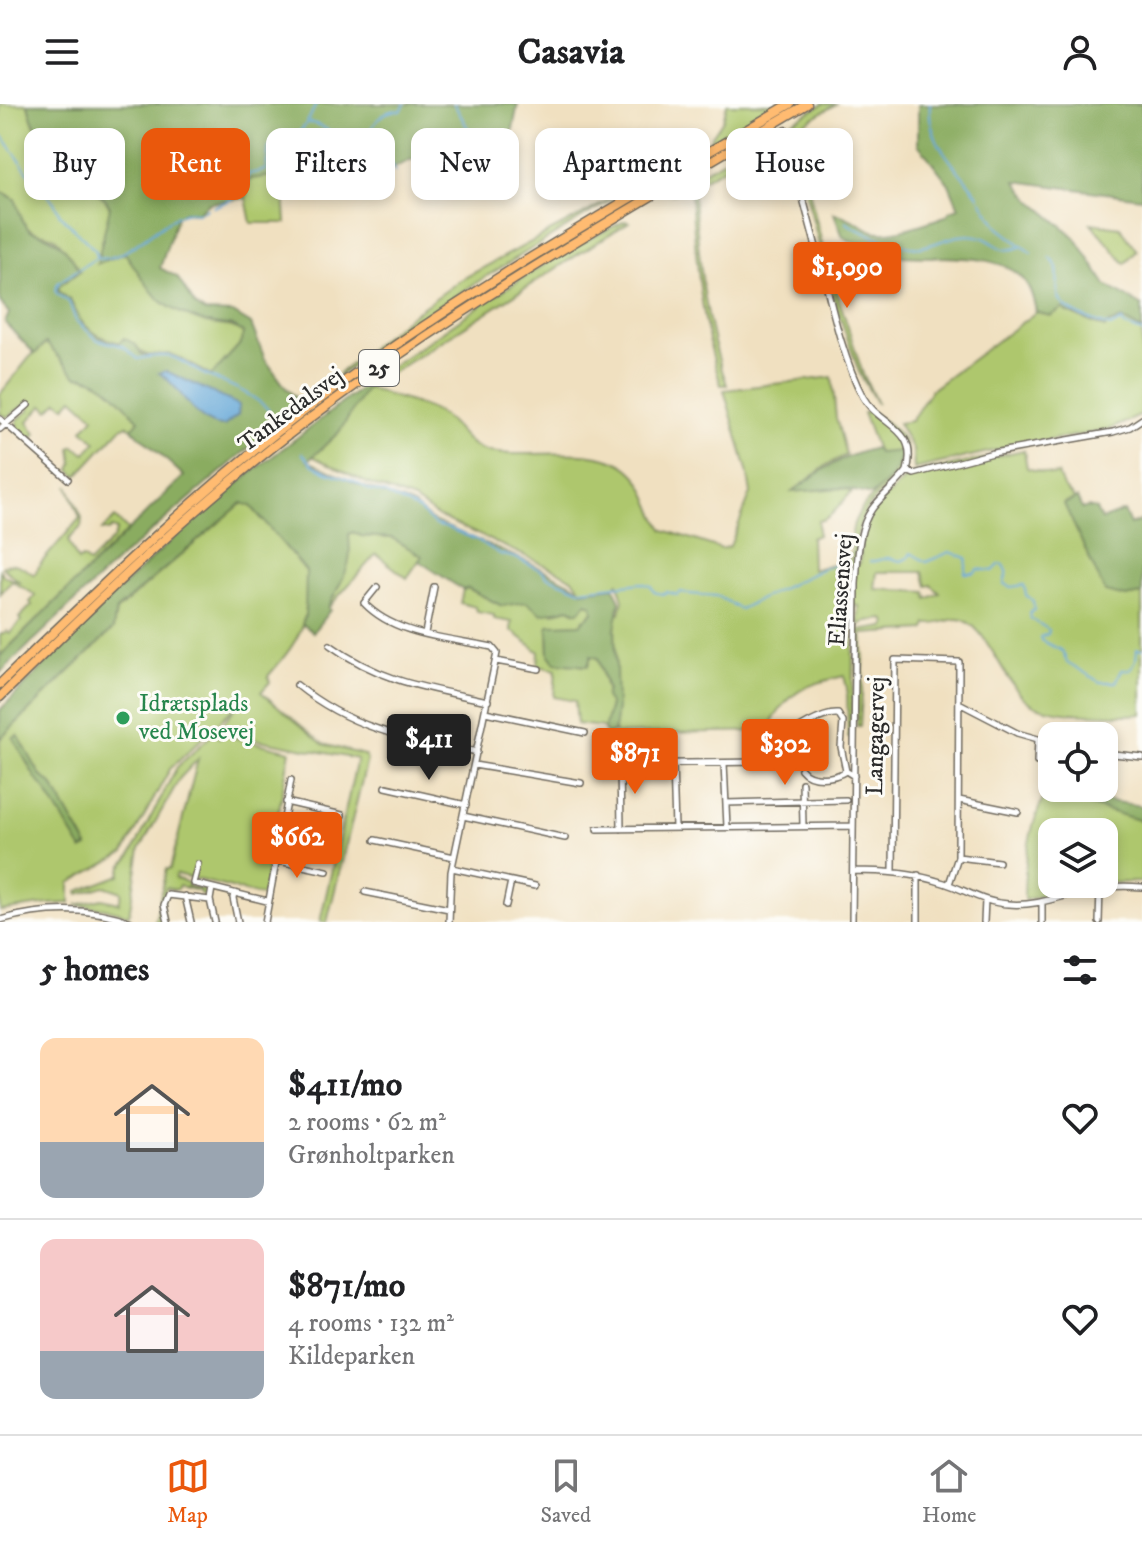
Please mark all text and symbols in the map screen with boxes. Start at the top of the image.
icon: menu [40,30,84,74]
text: Casavia [518,30,624,75]
icon: person [1058,30,1102,74]
chip: Buy [24,128,125,200]
chip: Rent [141,128,250,200]
chip: Filters [266,128,395,200]
chip: New [411,128,519,200]
chip: Apartment [535,128,710,200]
chip: House [726,128,853,200]
pin: $1,090 [782,242,912,310]
text: $1,090 [811,251,883,284]
road number: 25 [359,350,399,386]
street label: Tankedalsvej [232,361,350,459]
street label: Eliassensvej [822,532,860,648]
street label: Langagervej [860,676,892,796]
place label: Idrætsplads ved Mosevej [138,689,254,747]
marker: Idrætsplads ved Mosevej [114,709,132,727]
pin: $411 [382,714,476,782]
pin: $302 [738,719,832,787]
map controls [1038,722,1118,898]
button: locate [1038,722,1118,802]
text: $411 [405,723,453,756]
pin: $871 [588,728,682,796]
text: $302 [760,728,810,761]
text: $871 [610,737,660,770]
pin: $662 [250,812,344,880]
button: layers [1038,818,1118,898]
text: $662 [270,821,324,854]
icon: filters [1058,948,1102,992]
text: 5 homes [40,949,149,991]
text: $411/mo [288,1064,402,1106]
icon: home [104,1070,200,1166]
icon: heart [1058,1096,1102,1140]
text: 2 rooms · 62 m² [288,1106,446,1139]
text: Grønholtparken [288,1139,455,1172]
text: $871/mo [288,1265,405,1307]
icon: home [104,1271,200,1367]
icon: heart [1058,1297,1102,1341]
text: 4 rooms · 132 m² [288,1307,454,1340]
text: Kildeparken [288,1340,415,1373]
tab: Map [166,1454,210,1529]
tab: Saved [541,1454,591,1529]
tab: Home [922,1454,976,1529]

